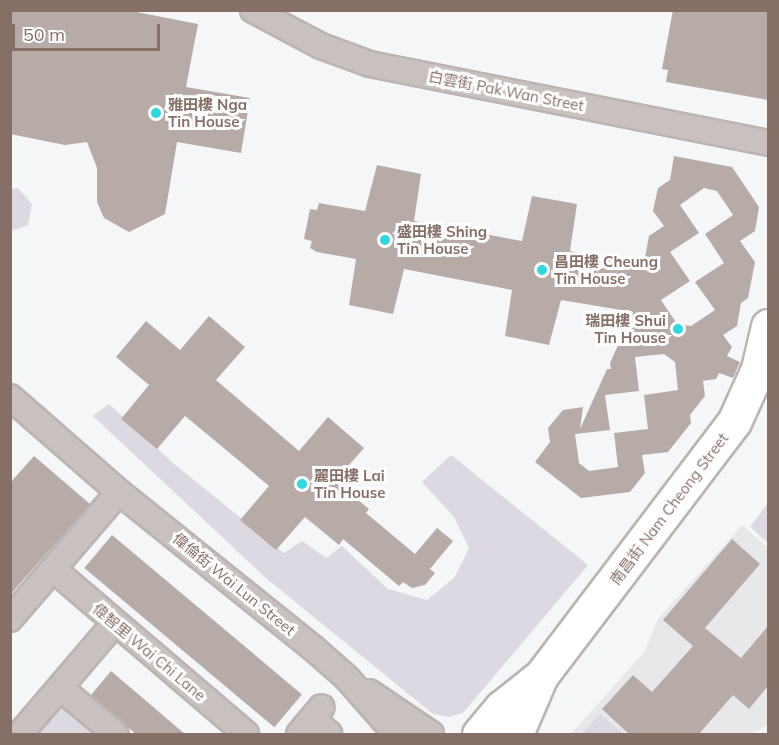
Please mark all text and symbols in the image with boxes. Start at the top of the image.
scale bar [15,12,164,50]
text: 50 m [23,23,65,46]
street label: 白雲街 Pak Wan Street [427,67,585,115]
place label: 雅田樓 Nga Tin House [168,95,247,130]
marker: 雅田樓 Nga Tin House [149,106,163,120]
place label: 盛田樓 Shing Tin House [397,222,487,257]
marker: 盛田樓 Shing Tin House [378,233,392,247]
place label: 昌田樓 Cheung Tin House [554,252,658,287]
marker: 昌田樓 Cheung Tin House [535,263,549,277]
place label: 瑞田樓 Shui Tin House [585,311,666,346]
marker: 瑞田樓 Shui Tin House [671,322,685,336]
street label: 南昌街 Nam Cheong Street [606,430,732,588]
place label: 麗田樓 Lai Tin House [314,466,386,501]
marker: 麗田樓 Lai Tin House [295,477,309,491]
street label: 偉倫街 Wai Lun Street [169,529,299,639]
street label: 偉智里 Wai Chi Lane [89,600,209,704]

